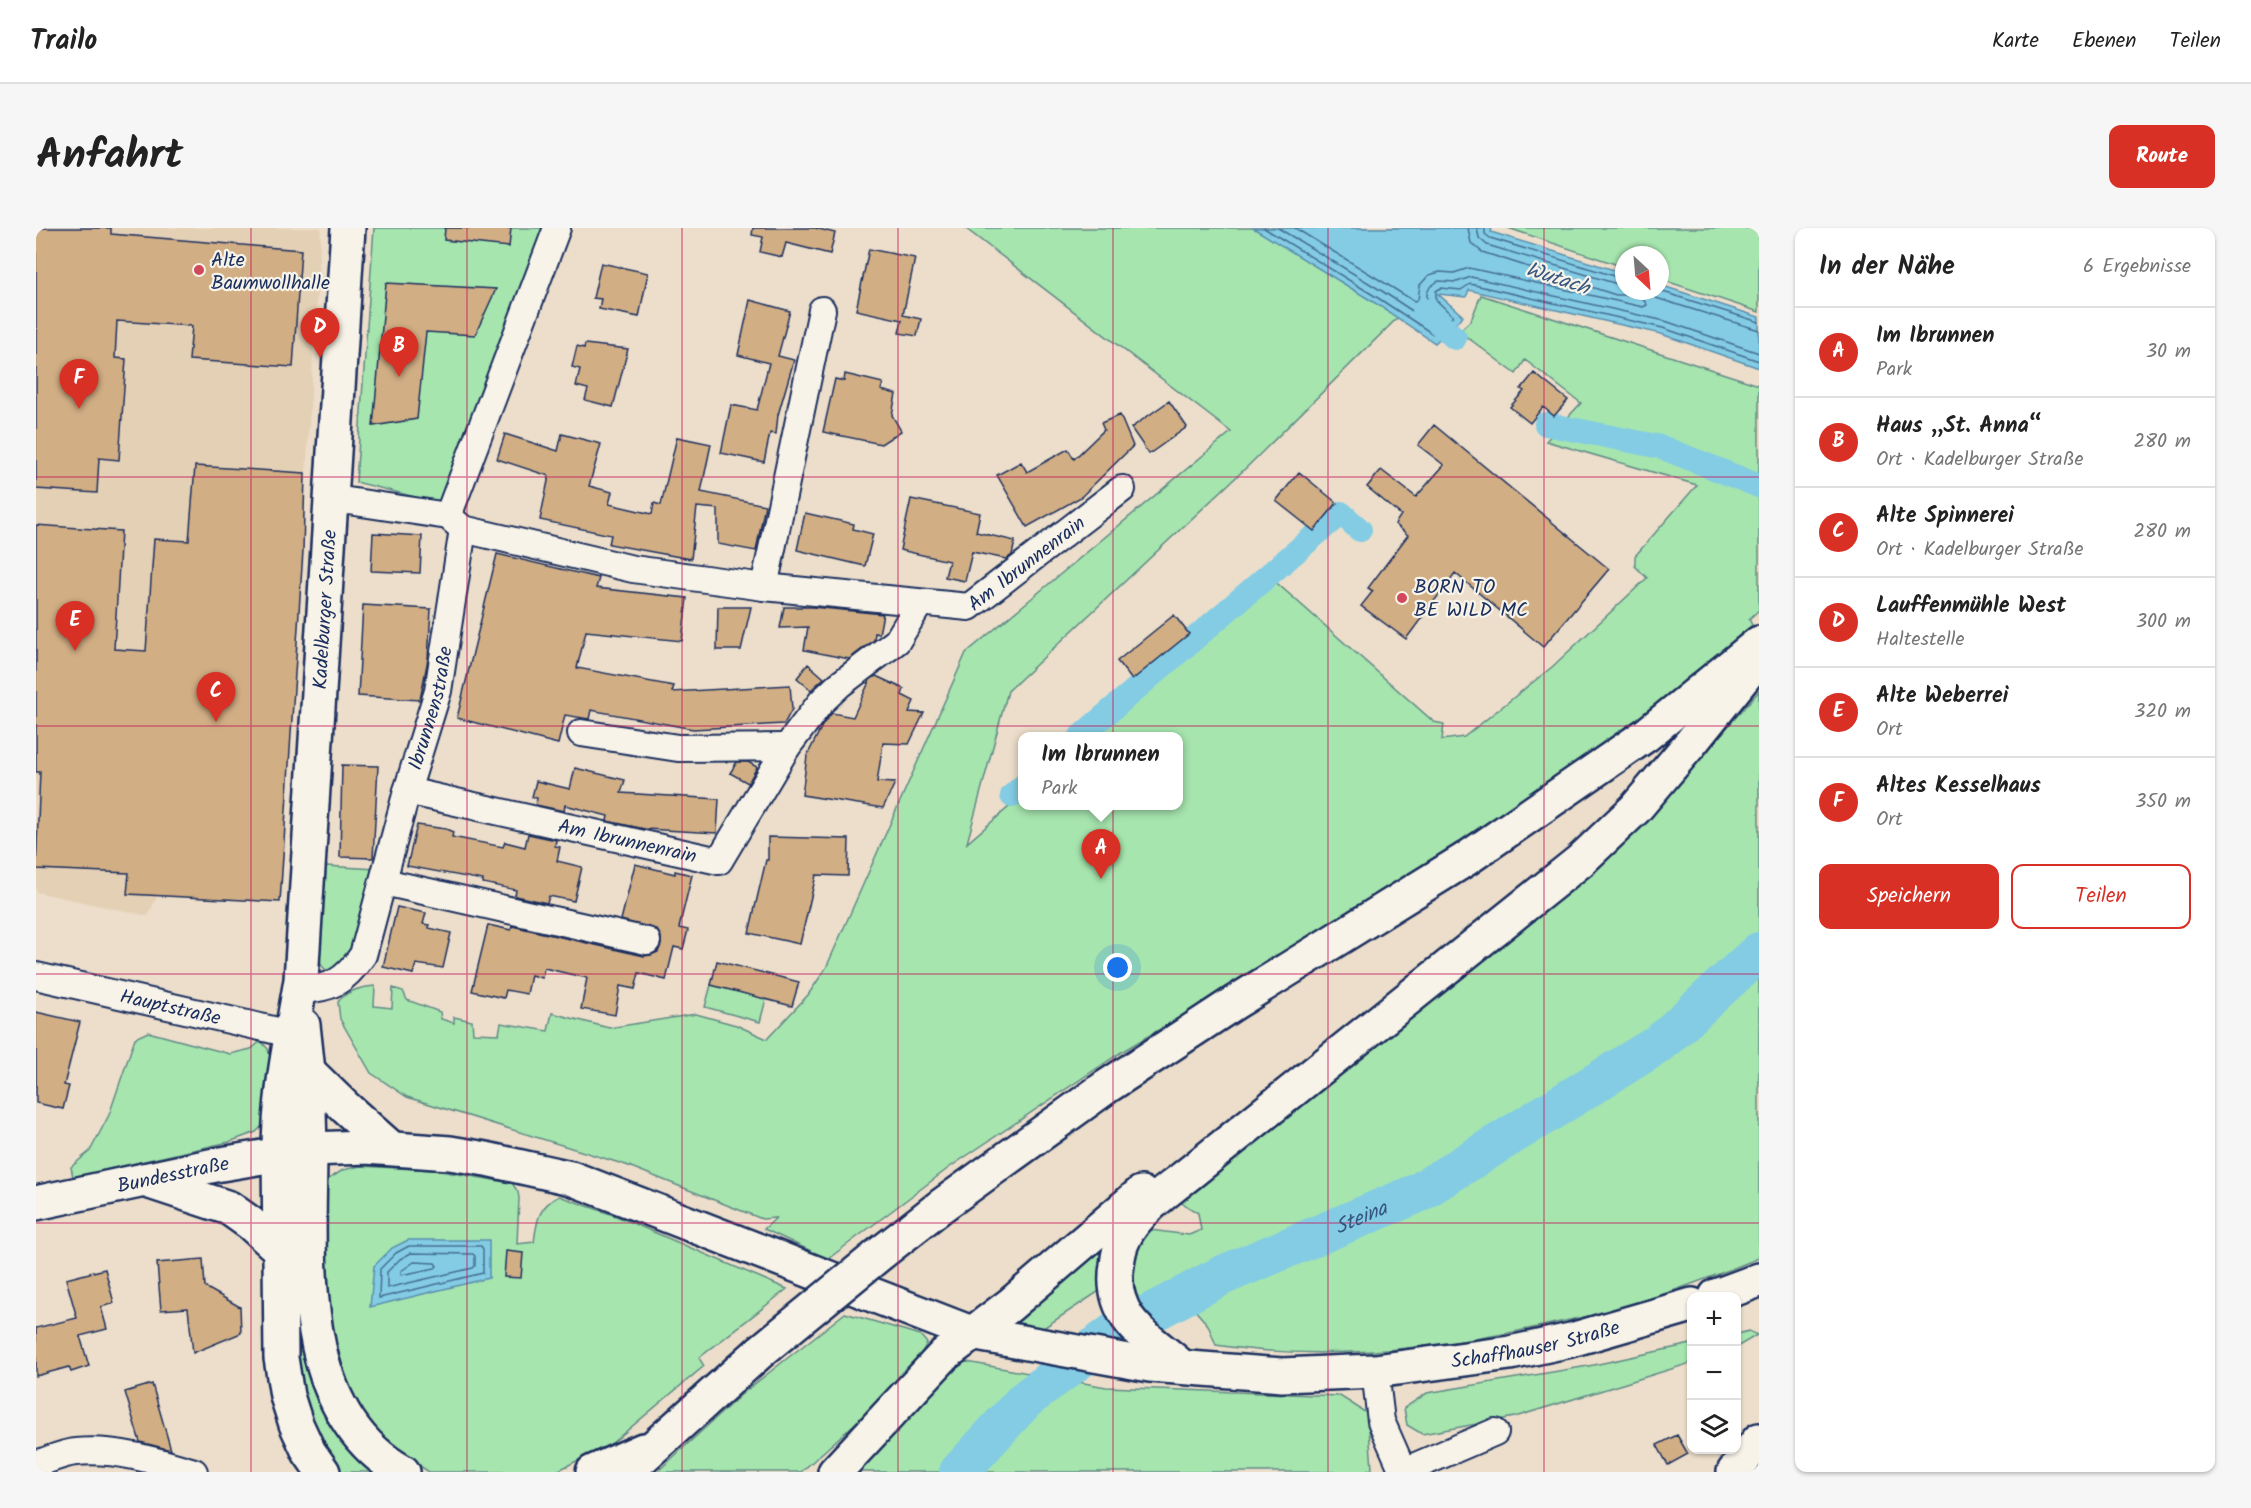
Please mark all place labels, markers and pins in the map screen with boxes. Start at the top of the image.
place label: Alte Baumwollhalle [211,245,330,300]
marker: Alte Baumwollhalle [192,263,206,277]
pin: D [300,308,340,358]
pin: B [380,328,418,377]
pin: F [60,360,99,409]
place label: BORN TO BE WILD MC [1414,572,1528,627]
marker: BORN TO BE WILD MC [1395,591,1409,605]
pin: E [56,602,94,651]
pin: C [196,672,236,722]
pin: A [1082,830,1120,879]

